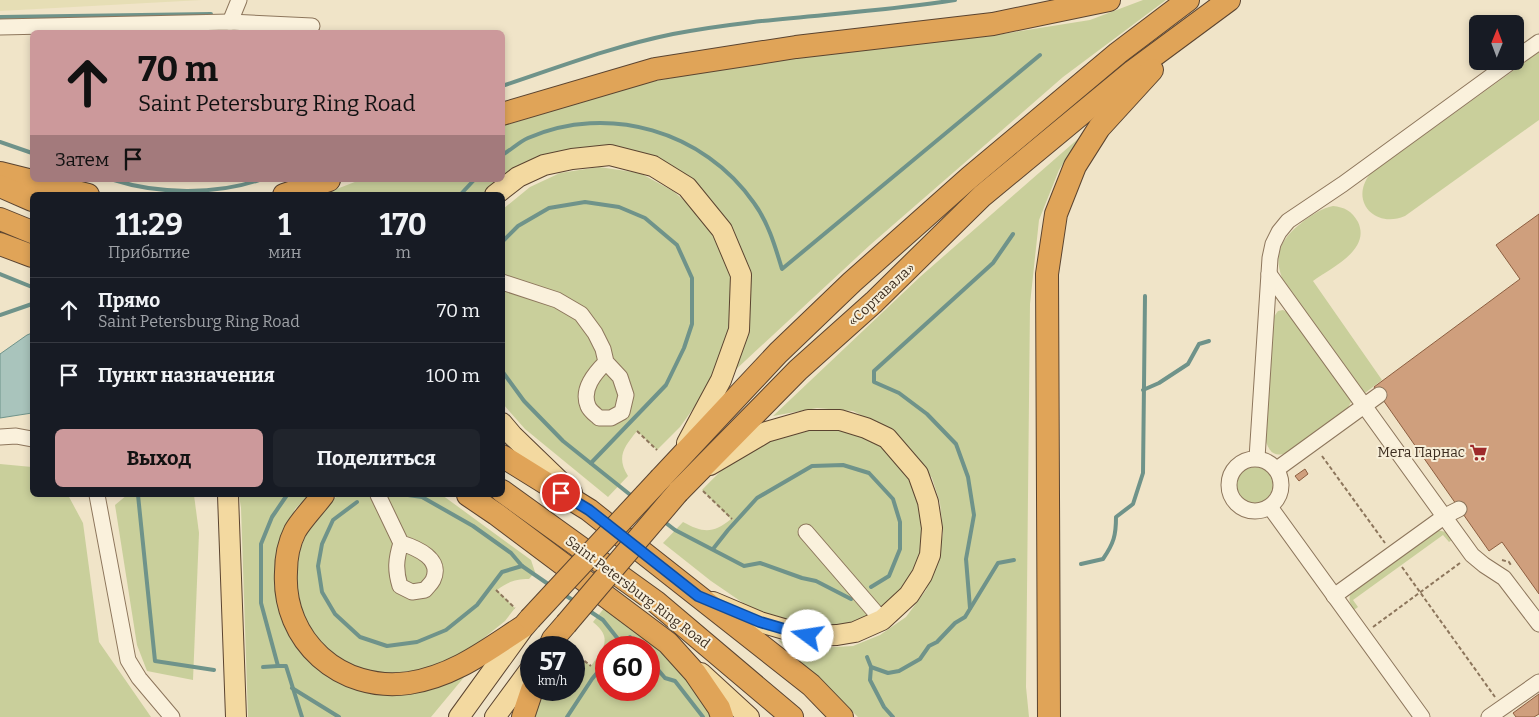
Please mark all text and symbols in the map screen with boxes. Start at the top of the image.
north arrow [1469,15,1524,70]
map controls [1469,15,1524,70]
text: 70 m [138,48,218,90]
icon: ahead [55,50,120,115]
text: Saint Petersburg Ring Road [138,90,415,117]
icon: arrive [119,145,147,173]
text: Затем [55,148,109,171]
text: 11:29 [115,207,183,243]
text: 1 [278,207,291,243]
text: 170 [380,207,427,243]
text: Прибытие [108,243,190,262]
text: мин [268,243,301,262]
text: m [396,243,411,262]
street label: «Сортавала» [844,259,918,330]
text: Прямо [98,289,160,312]
icon: ahead [55,296,83,324]
text: 70 m [437,299,480,322]
text: Saint Petersburg Ring Road [98,312,300,331]
icon: arrive [55,361,83,389]
text: Пункт назначения [98,364,275,387]
text: 100 m [426,364,480,387]
button: Выход [55,429,263,487]
button: Поделиться [273,429,480,487]
supermarket icon: Мега Парнас [1469,442,1489,462]
place label: Мега Парнас [1378,444,1465,461]
pin [540,472,582,514]
icon: arrive [547,479,575,507]
street label: Saint Petersburg Ring Road [562,532,713,652]
position arrow [781,609,833,661]
speed limit sign: 60 [595,636,660,701]
text: 57 [539,647,566,677]
text: km/h [538,674,567,688]

